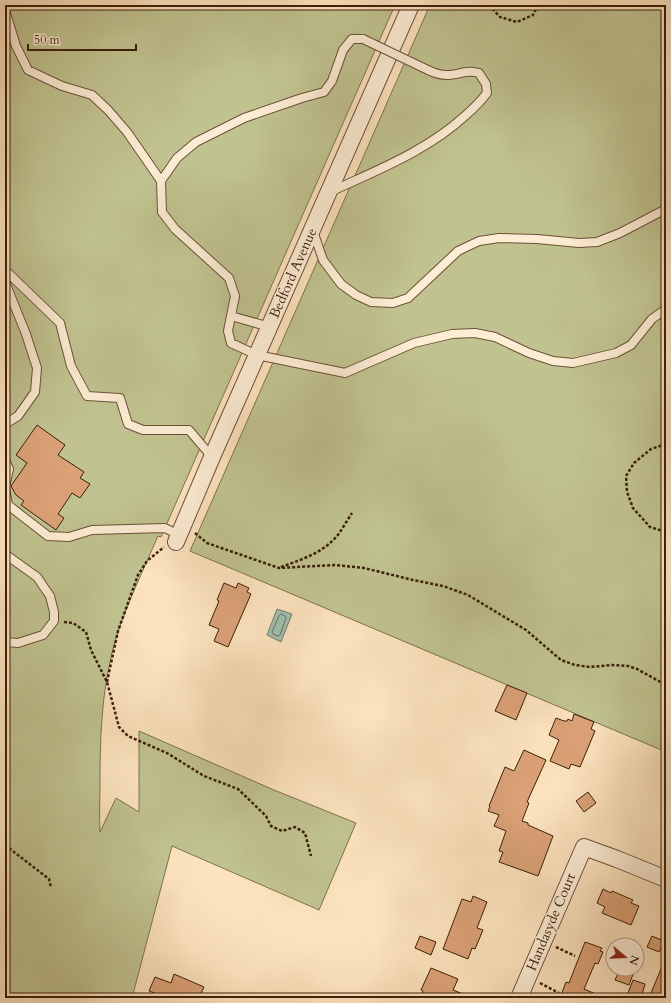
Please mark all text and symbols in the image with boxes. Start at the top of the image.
scale bar [28,26,136,52]
text: 50 m [34,32,61,48]
street label: Bedford Avenue [265,225,321,321]
street label: Handasyde Court [522,870,580,974]
north arrow [605,937,645,977]
text: N [625,953,643,967]

